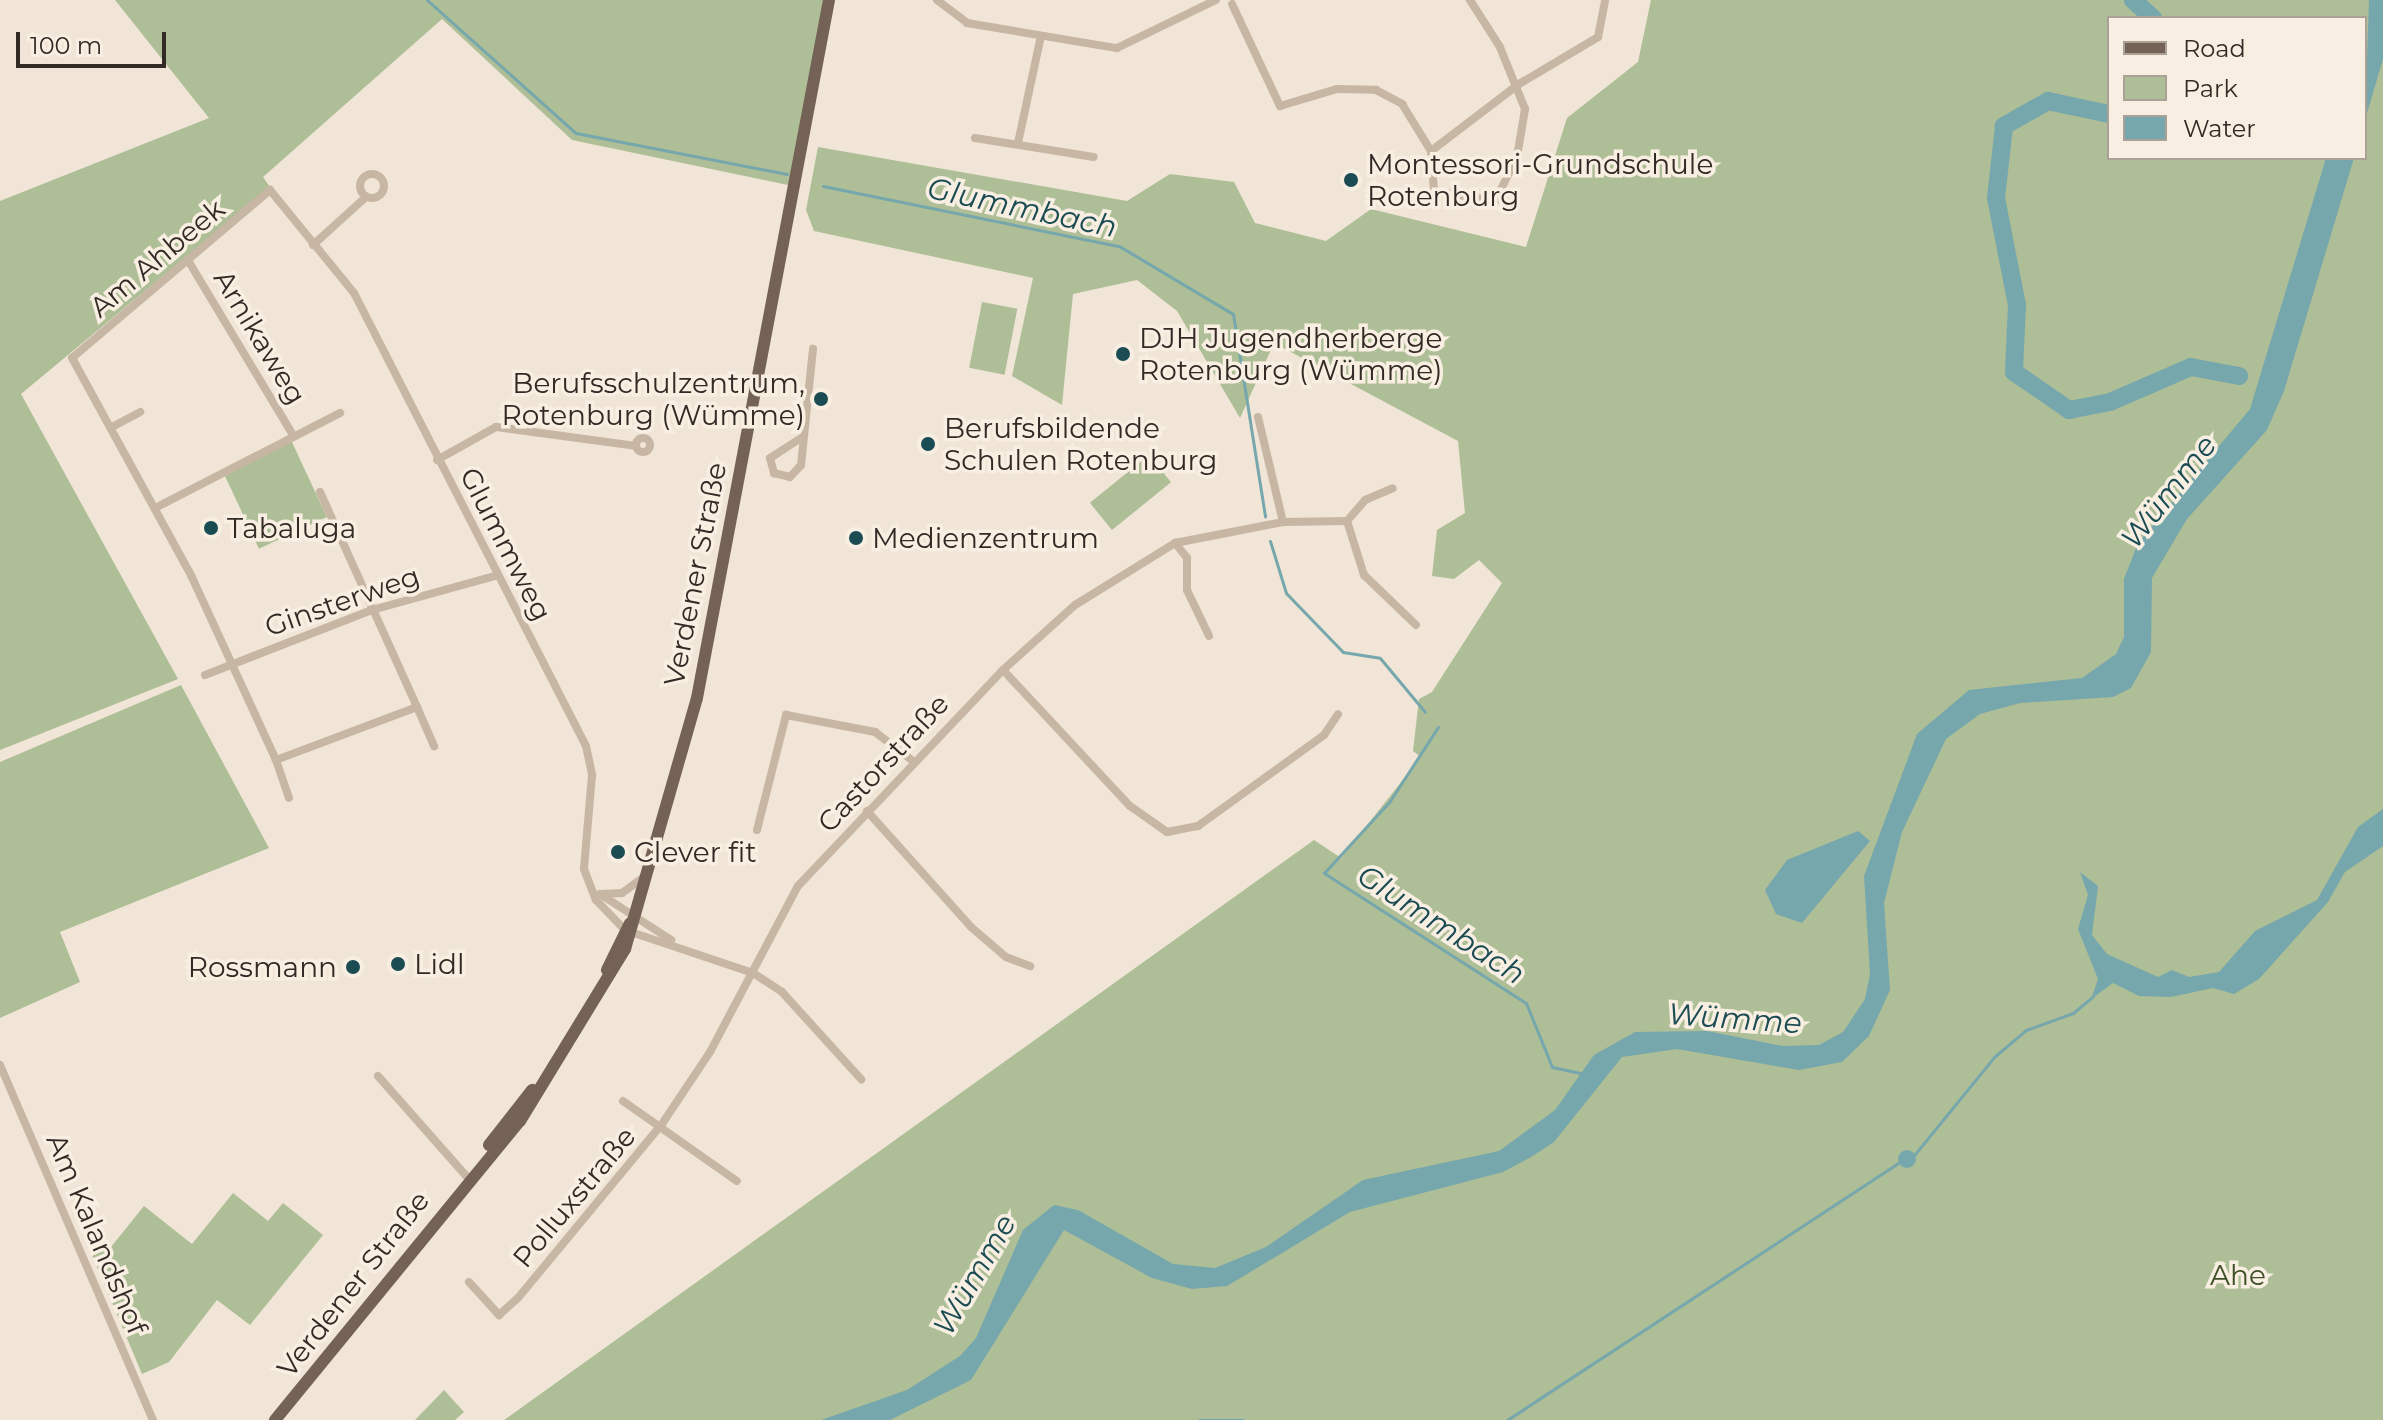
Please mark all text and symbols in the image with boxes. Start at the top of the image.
scale bar [20,16,170,66]
legend [2107,16,2367,160]
text: 100 m [30,31,102,60]
text: Road [2183,34,2246,63]
text: Park [2183,74,2238,103]
text: Water [2183,114,2256,143]
place label: Montessori-Grundschule Rotenburg [1367,147,1713,213]
water label: Glummbach [924,170,1120,246]
marker: Montessori-Grundschule Rotenburg [1342,171,1360,189]
street label: Am Ahbeek [83,192,231,324]
street label: Arnikaweg [207,264,313,410]
place label: DJH Jugendherberge Rotenburg (Wümme) [1139,321,1442,387]
marker: DJH Jugendherberge Rotenburg (Wümme) [1114,345,1132,363]
place label: Berufsschulzentrum, Rotenburg (Wümme) [502,366,805,432]
marker: Berufsschulzentrum, Rotenburg (Wümme) [812,390,830,408]
place label: Berufsbildende Schulen Rotenburg [944,411,1218,477]
water label: Wümme [2114,428,2224,556]
marker: Berufsbildende Schulen Rotenburg [919,435,937,453]
street label: Verdener Straße [657,459,733,689]
street label: Glummweg [453,462,559,626]
place label: Tabaluga [227,511,356,545]
marker: Tabaluga [202,519,220,537]
place label: Medienzentrum [872,521,1099,555]
marker: Medienzentrum [847,529,865,547]
street label: Ginsterweg [260,559,424,643]
street label: Castorstraße [810,687,956,839]
place label: Clever fit [634,835,757,869]
marker: Clever fit [609,843,627,861]
water label: Glummbach [1350,857,1532,993]
place label: Lidl [414,947,465,981]
place label: Rossmann [188,950,337,984]
marker: Lidl [389,955,407,973]
marker: Rossmann [344,958,362,976]
water label: Wümme [1667,996,1803,1042]
street label: Polluxstraße [505,1120,643,1274]
street label: Am Kalandshof [40,1129,154,1339]
street label: Verdener Straße [270,1184,436,1384]
water label: Wümme [926,1208,1024,1342]
park label: Ahe [2210,1258,2266,1292]

